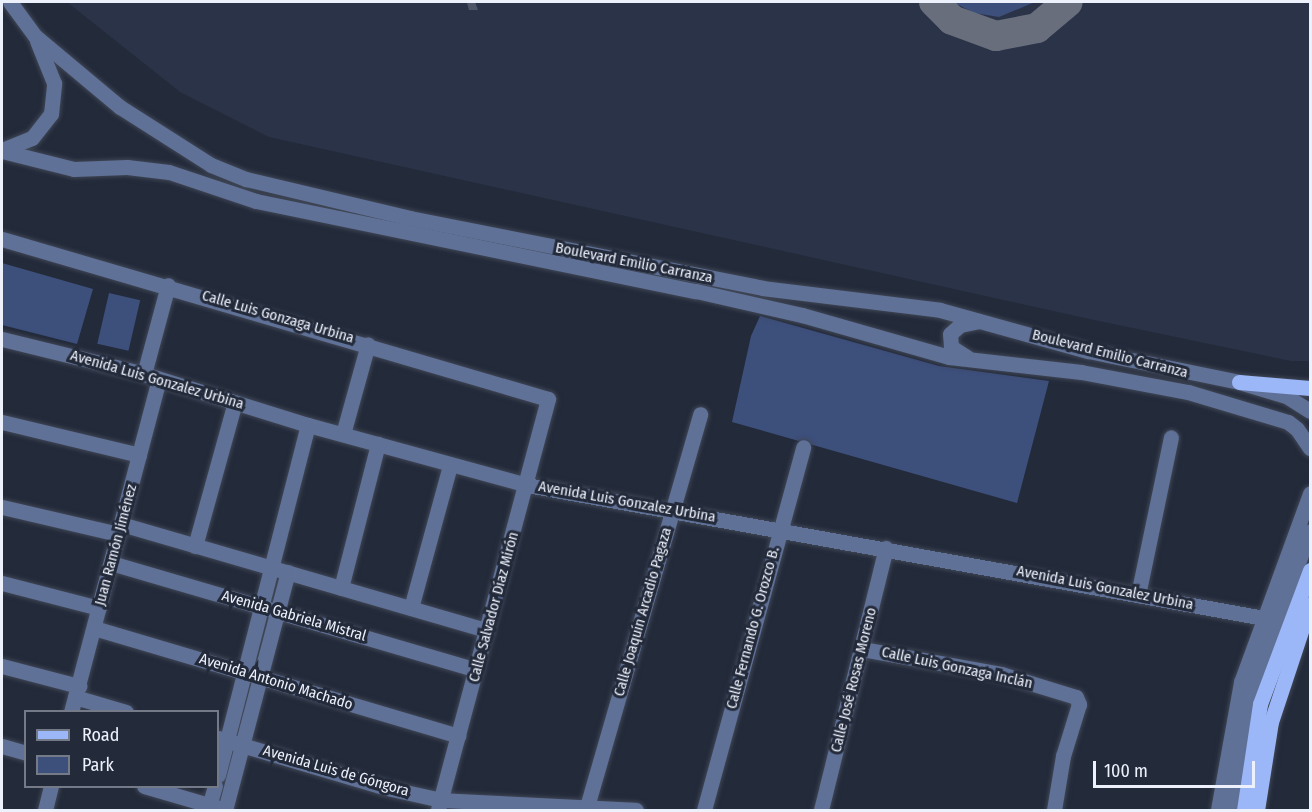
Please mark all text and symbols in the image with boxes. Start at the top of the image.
street label: Boulevard Emilio Carranza [554,239,714,287]
street label: Calle Luis Gonzaga Urbina [200,287,356,347]
street label: Boulevard Emilio Carranza [1030,326,1190,382]
street label: Avenida Luis Gonzalez Urbina [68,347,246,413]
street label: Avenida Luis Gonzalez Urbina [537,478,717,526]
street label: Juan Ramón Jiménez [91,482,141,608]
street label: Calle Joaquín Arcadio Pagaza [610,526,676,698]
street label: Calle Salvador Díaz Mirón [465,530,523,684]
street label: Calle Fernando G. Orozco B. [723,545,783,711]
street label: Avenida Luis Gonzalez Urbina [1015,562,1195,614]
street label: Avenida Gabriela Mistral [220,587,368,645]
street label: Calle José Rosas Moreno [827,606,881,754]
street label: Calle Luis Gonzaga Inclán [880,643,1034,693]
street label: Avenida Antonio Machado [197,650,355,714]
legend [24,710,219,788]
text: Road [82,724,119,746]
street label: Avenida Luis de Góngora [261,742,411,800]
scale bar [1096,749,1258,787]
text: Park [82,754,114,776]
text: 100 m [1104,760,1148,782]

